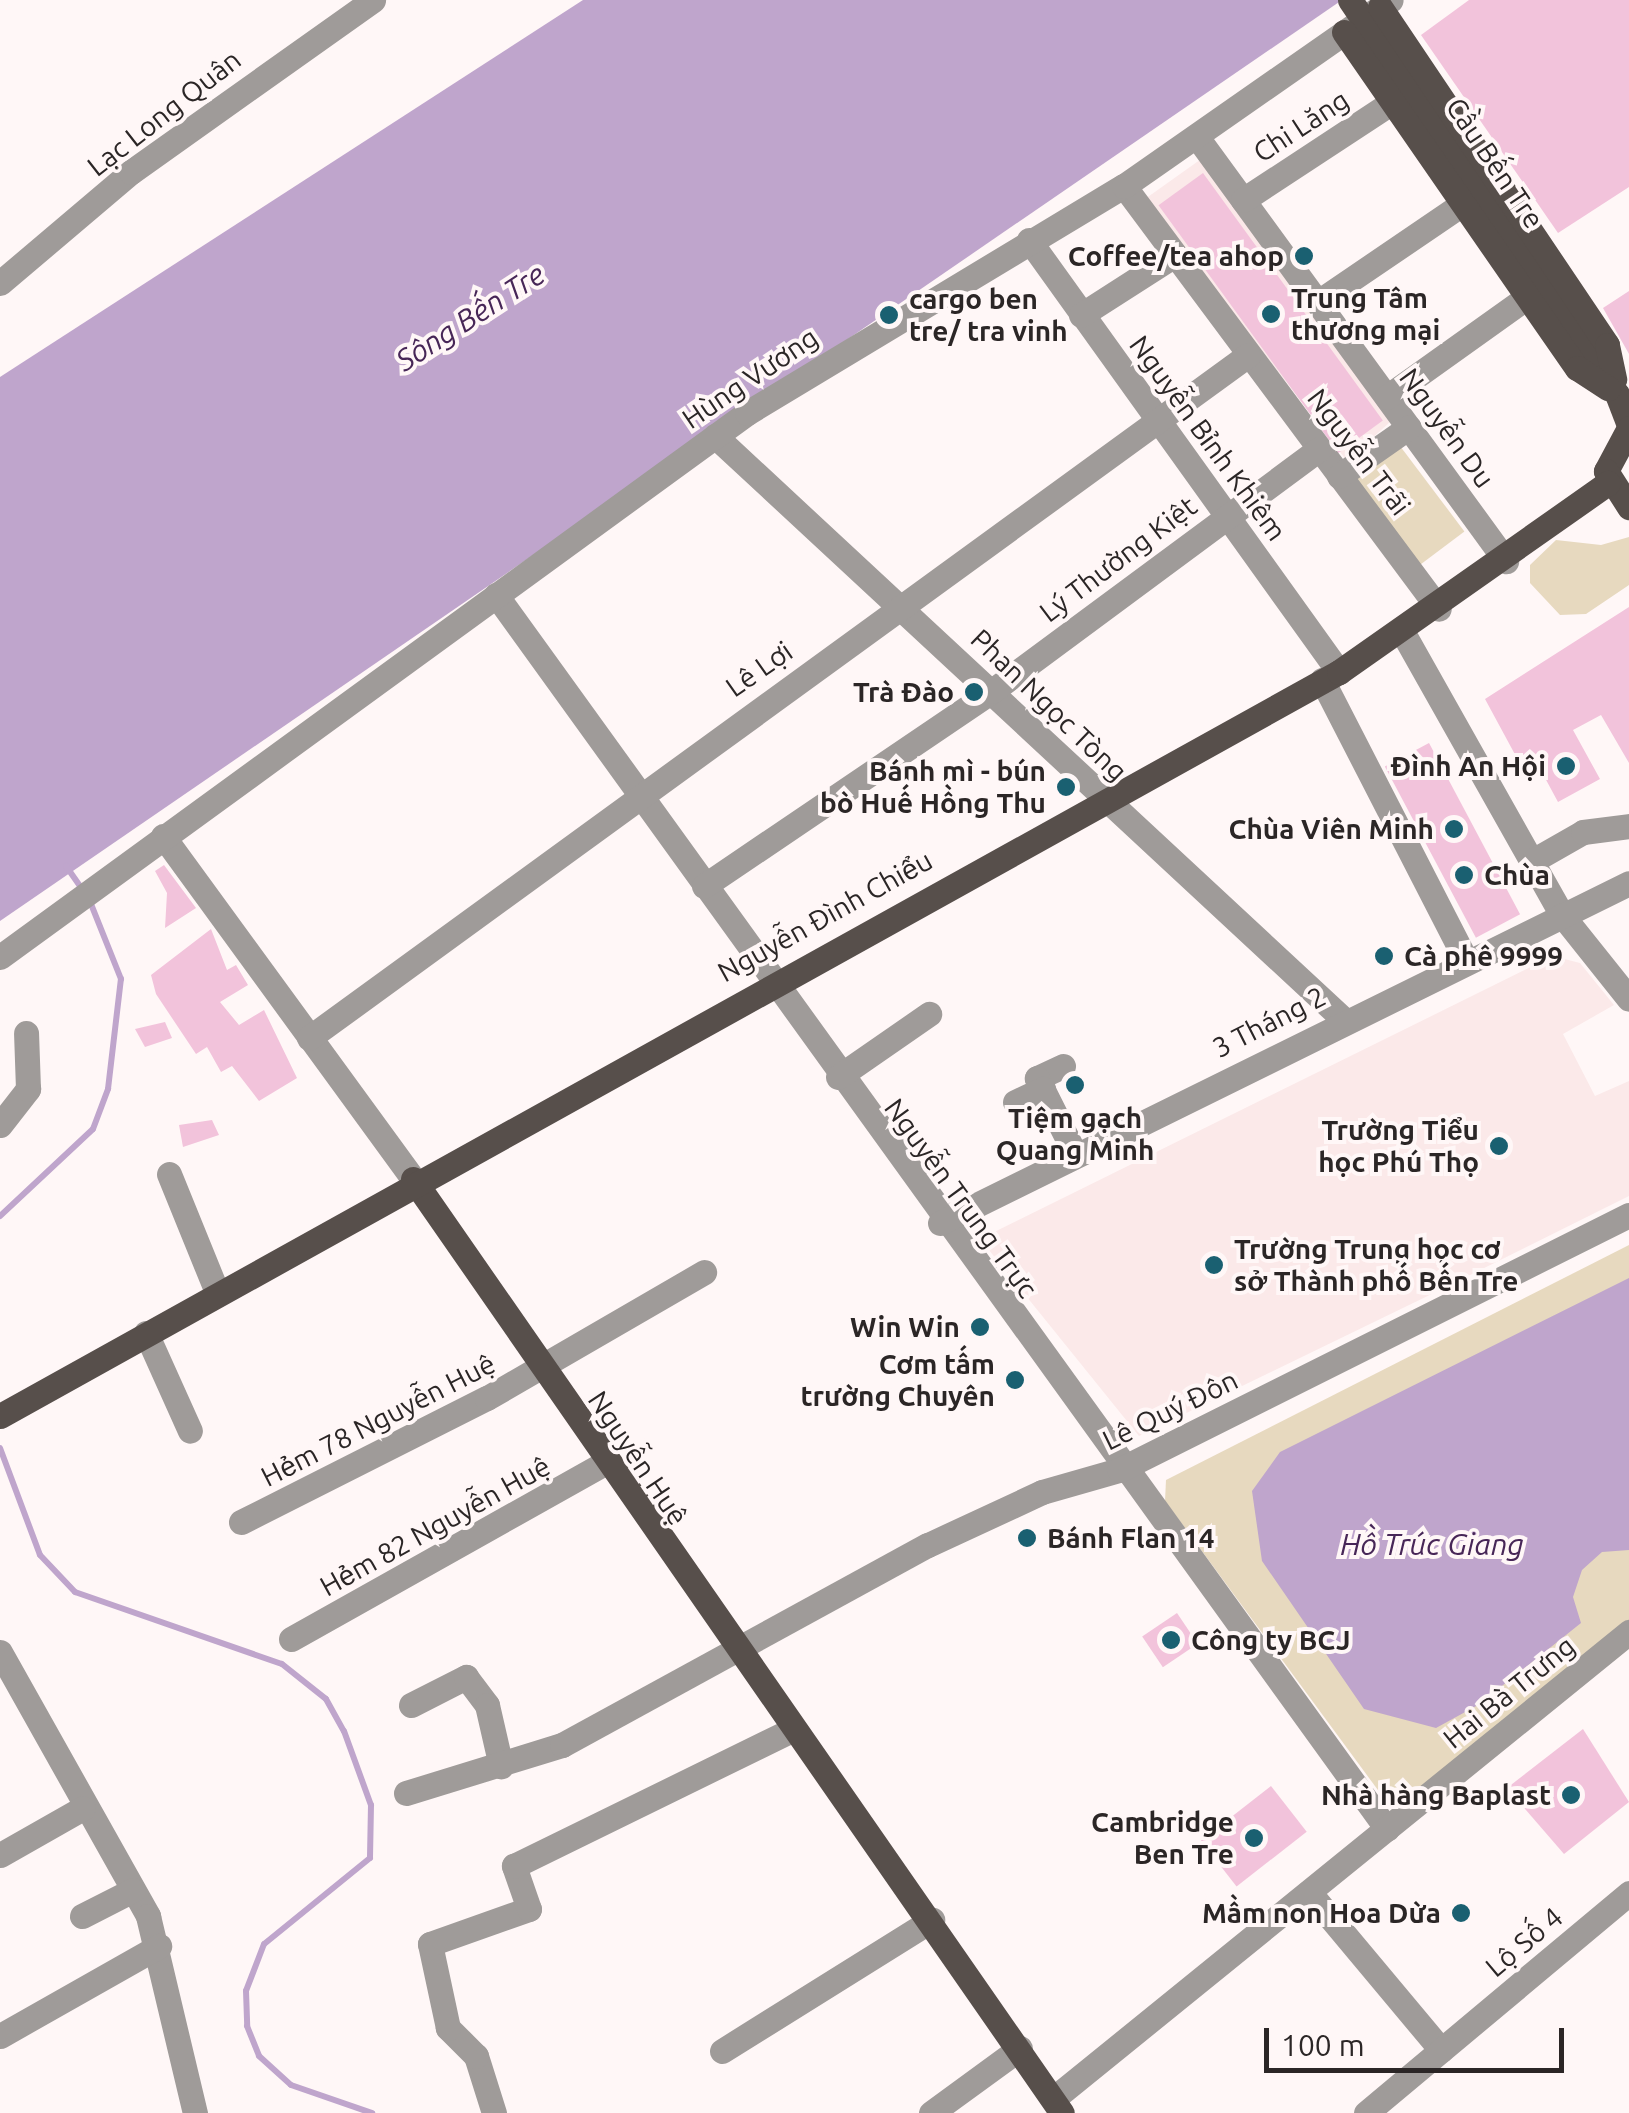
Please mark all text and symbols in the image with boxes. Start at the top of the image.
street label: Lạc Long Quân [81,43,247,183]
street label: Chi Lăng [1247,83,1355,169]
street label: Cầu Bến Tre [1439,91,1551,235]
place label: Coffee/tea ahop [1068,239,1284,273]
marker: Coffee/tea ahop [1293,245,1315,267]
water label: Sông Bến Tre [389,256,551,378]
place label: Trung Tâm thương mại [1291,281,1440,347]
place label: cargo ben tre/ tra vinh [909,282,1068,348]
marker: Trung Tâm thương mại [1260,303,1282,325]
marker: cargo ben tre/ tra vinh [878,304,900,326]
street label: Hùng Vương [676,320,824,436]
street label: Nguyễn Bỉnh Khiêm [1122,329,1294,547]
street label: Nguyễn Du [1393,362,1501,494]
street label: Nguyễn Trãi [1301,382,1417,522]
street label: Lý Thường Kiệt [1033,489,1203,629]
street label: Phan Ngọc Tòng [964,622,1134,788]
street label: Lê Lợi [719,634,799,704]
place label: Trà Đào [853,675,954,709]
marker: Trà Đào [963,681,985,703]
place label: Đình An Hội [1390,749,1546,783]
place label: Bánh mì - bún bò Huế Hồng Thu [820,754,1046,820]
marker: Đình An Hội [1555,755,1577,777]
marker: Bánh mì - bún bò Huế Hồng Thu [1055,776,1077,798]
place label: Chùa Viên Minh [1229,812,1434,846]
marker: Chùa Viên Minh [1443,818,1465,840]
street label: Nguyễn Đình Chiểu [712,843,938,989]
place label: Chùa [1484,858,1550,892]
marker: Chùa [1453,864,1475,886]
place label: Cà phê 9999 [1404,939,1563,973]
marker: Cà phê 9999 [1373,945,1395,967]
street label: 3 Tháng 2 [1207,979,1331,1065]
marker: Tiệm gạch Quang Minh [1064,1074,1086,1096]
street label: Nguyễn Trung Trực [878,1092,1044,1304]
place label: Tiệm gạch Quang Minh [996,1101,1154,1167]
place label: Trường Tiểu học Phú Thọ [1318,1113,1479,1179]
marker: Trường Tiểu học Phú Thọ [1488,1135,1510,1157]
place label: Trường Trung học cơ sở Thành phố Bến Tre [1234,1232,1518,1298]
marker: Trường Trung học cơ sở Thành phố Bến Tre [1203,1254,1225,1276]
place label: Win Win [850,1310,960,1344]
marker: Win Win [969,1316,991,1338]
street label: Hẻm 78 Nguyễn Huệ [255,1346,501,1494]
place label: Cơm tấm trường Chuyên [800,1347,995,1413]
street label: Lê Quý Đôn [1097,1363,1243,1457]
marker: Cơm tấm trường Chuyên [1004,1369,1026,1391]
street label: Nguyễn Huệ [581,1385,695,1531]
street label: Hẻm 82 Nguyễn Huệ [314,1449,556,1603]
place label: Bánh Flan 14 [1047,1521,1215,1555]
water label: Hồ Trúc Giang [1340,1526,1524,1562]
marker: Bánh Flan 14 [1016,1527,1038,1549]
place label: Công ty BCJ [1191,1623,1351,1657]
marker: Công ty BCJ [1160,1629,1182,1651]
street label: Hai Bà Trưng [1436,1629,1582,1755]
place label: Nhà hàng Baplast [1321,1778,1551,1812]
marker: Nhà hàng Baplast [1560,1784,1582,1806]
place label: Cambridge Ben Tre [1091,1805,1234,1871]
marker: Cambridge Ben Tre [1243,1827,1265,1849]
place label: Mầm non Hoa Dừa [1202,1896,1441,1930]
street label: Lộ Số 4 [1479,1900,1569,1984]
marker: Mầm non Hoa Dừa [1450,1902,1472,1924]
scale bar [1269,2008,1569,2070]
text: 100 m [1281,2028,1365,2062]

